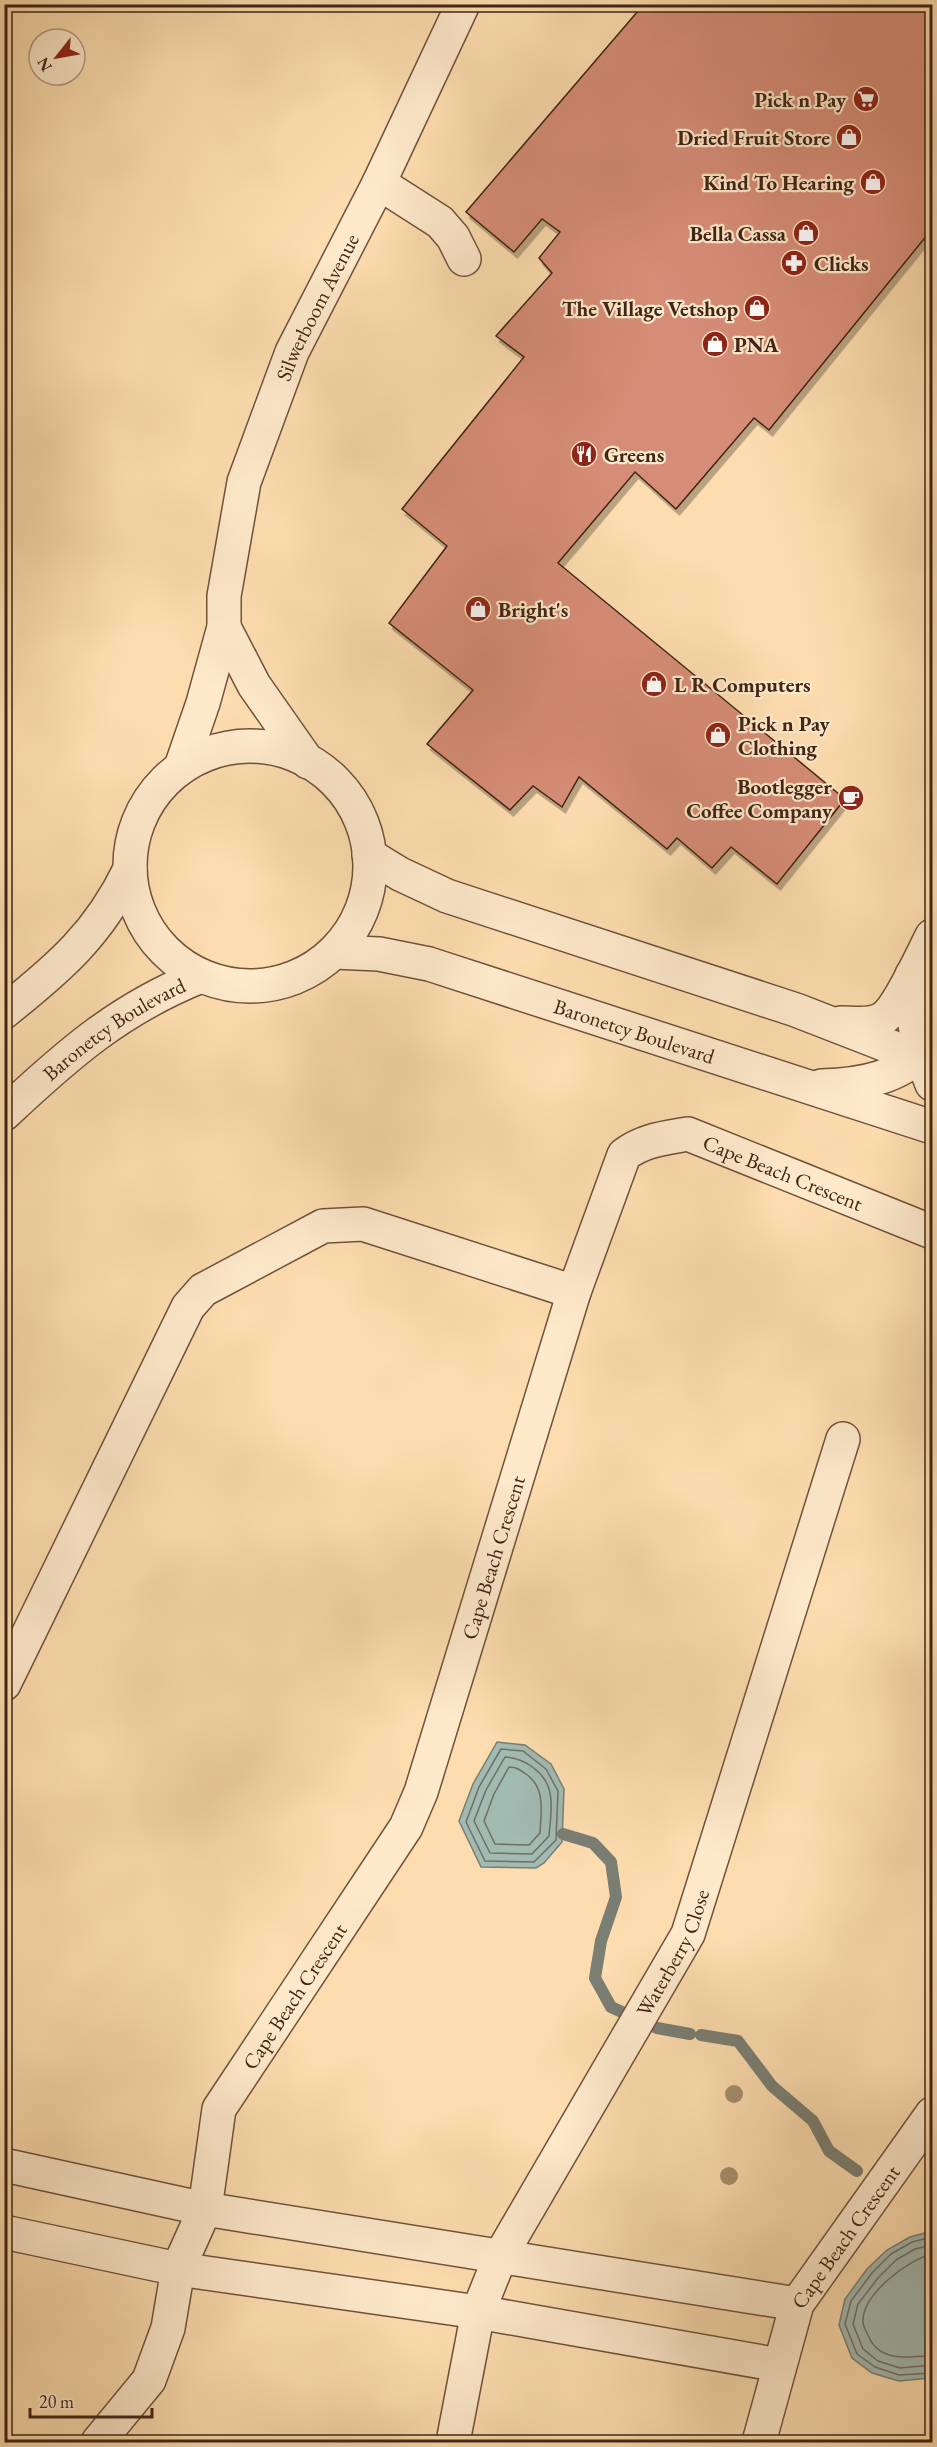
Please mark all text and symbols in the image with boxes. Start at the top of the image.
north arrow [27,27,87,87]
text: N [32,53,57,75]
supermarket icon: Pick n Pay [851,84,881,114]
place label: Pick n Pay [754,86,847,113]
shop icon: Dried Fruit Store [834,122,864,152]
place label: Dried Fruit Store [677,124,830,151]
shop icon: Kind To Hearing [858,167,888,197]
place label: Kind To Hearing [703,169,854,196]
shop icon: Bella Cassa [791,218,821,248]
place label: Bella Cassa [690,220,787,247]
street label: Silwerboom Avenue [269,229,364,384]
pharmacy icon: Clicks [779,248,809,278]
place label: Clicks [814,250,869,277]
shop icon: The Village Vetshop [742,293,772,323]
place label: The Village Vetshop [562,295,738,322]
shop icon: PNA [700,329,730,359]
place label: PNA [734,331,779,358]
restaurant icon: Greens [569,439,599,469]
place label: Greens [604,441,664,468]
shop icon: Bright's [463,594,493,624]
place label: Bright's [498,596,568,623]
shop icon: L R Computers [639,669,669,699]
place label: L R Computers [674,671,811,698]
place label: Pick n Pay Clothing [738,710,831,761]
shop icon: Pick n Pay Clothing [703,720,733,750]
place label: Bootlegger Coffee Company [686,773,833,824]
cafe icon: Bootlegger Coffee Company [836,783,866,813]
street label: Baronetcy Boulevard [37,971,190,1086]
street label: Baronetcy Boulevard [551,992,719,1069]
street label: Cape Beach Crescent [699,1128,867,1217]
street label: Cape Beach Crescent [455,1472,531,1643]
street label: Waterberry Close [630,1886,715,2021]
street label: Cape Beach Crescent [236,1917,352,2074]
street label: Cape Beach Crescent [785,2159,905,2314]
scale bar [30,2381,152,2419]
text: 20 m [39,2390,74,2413]

